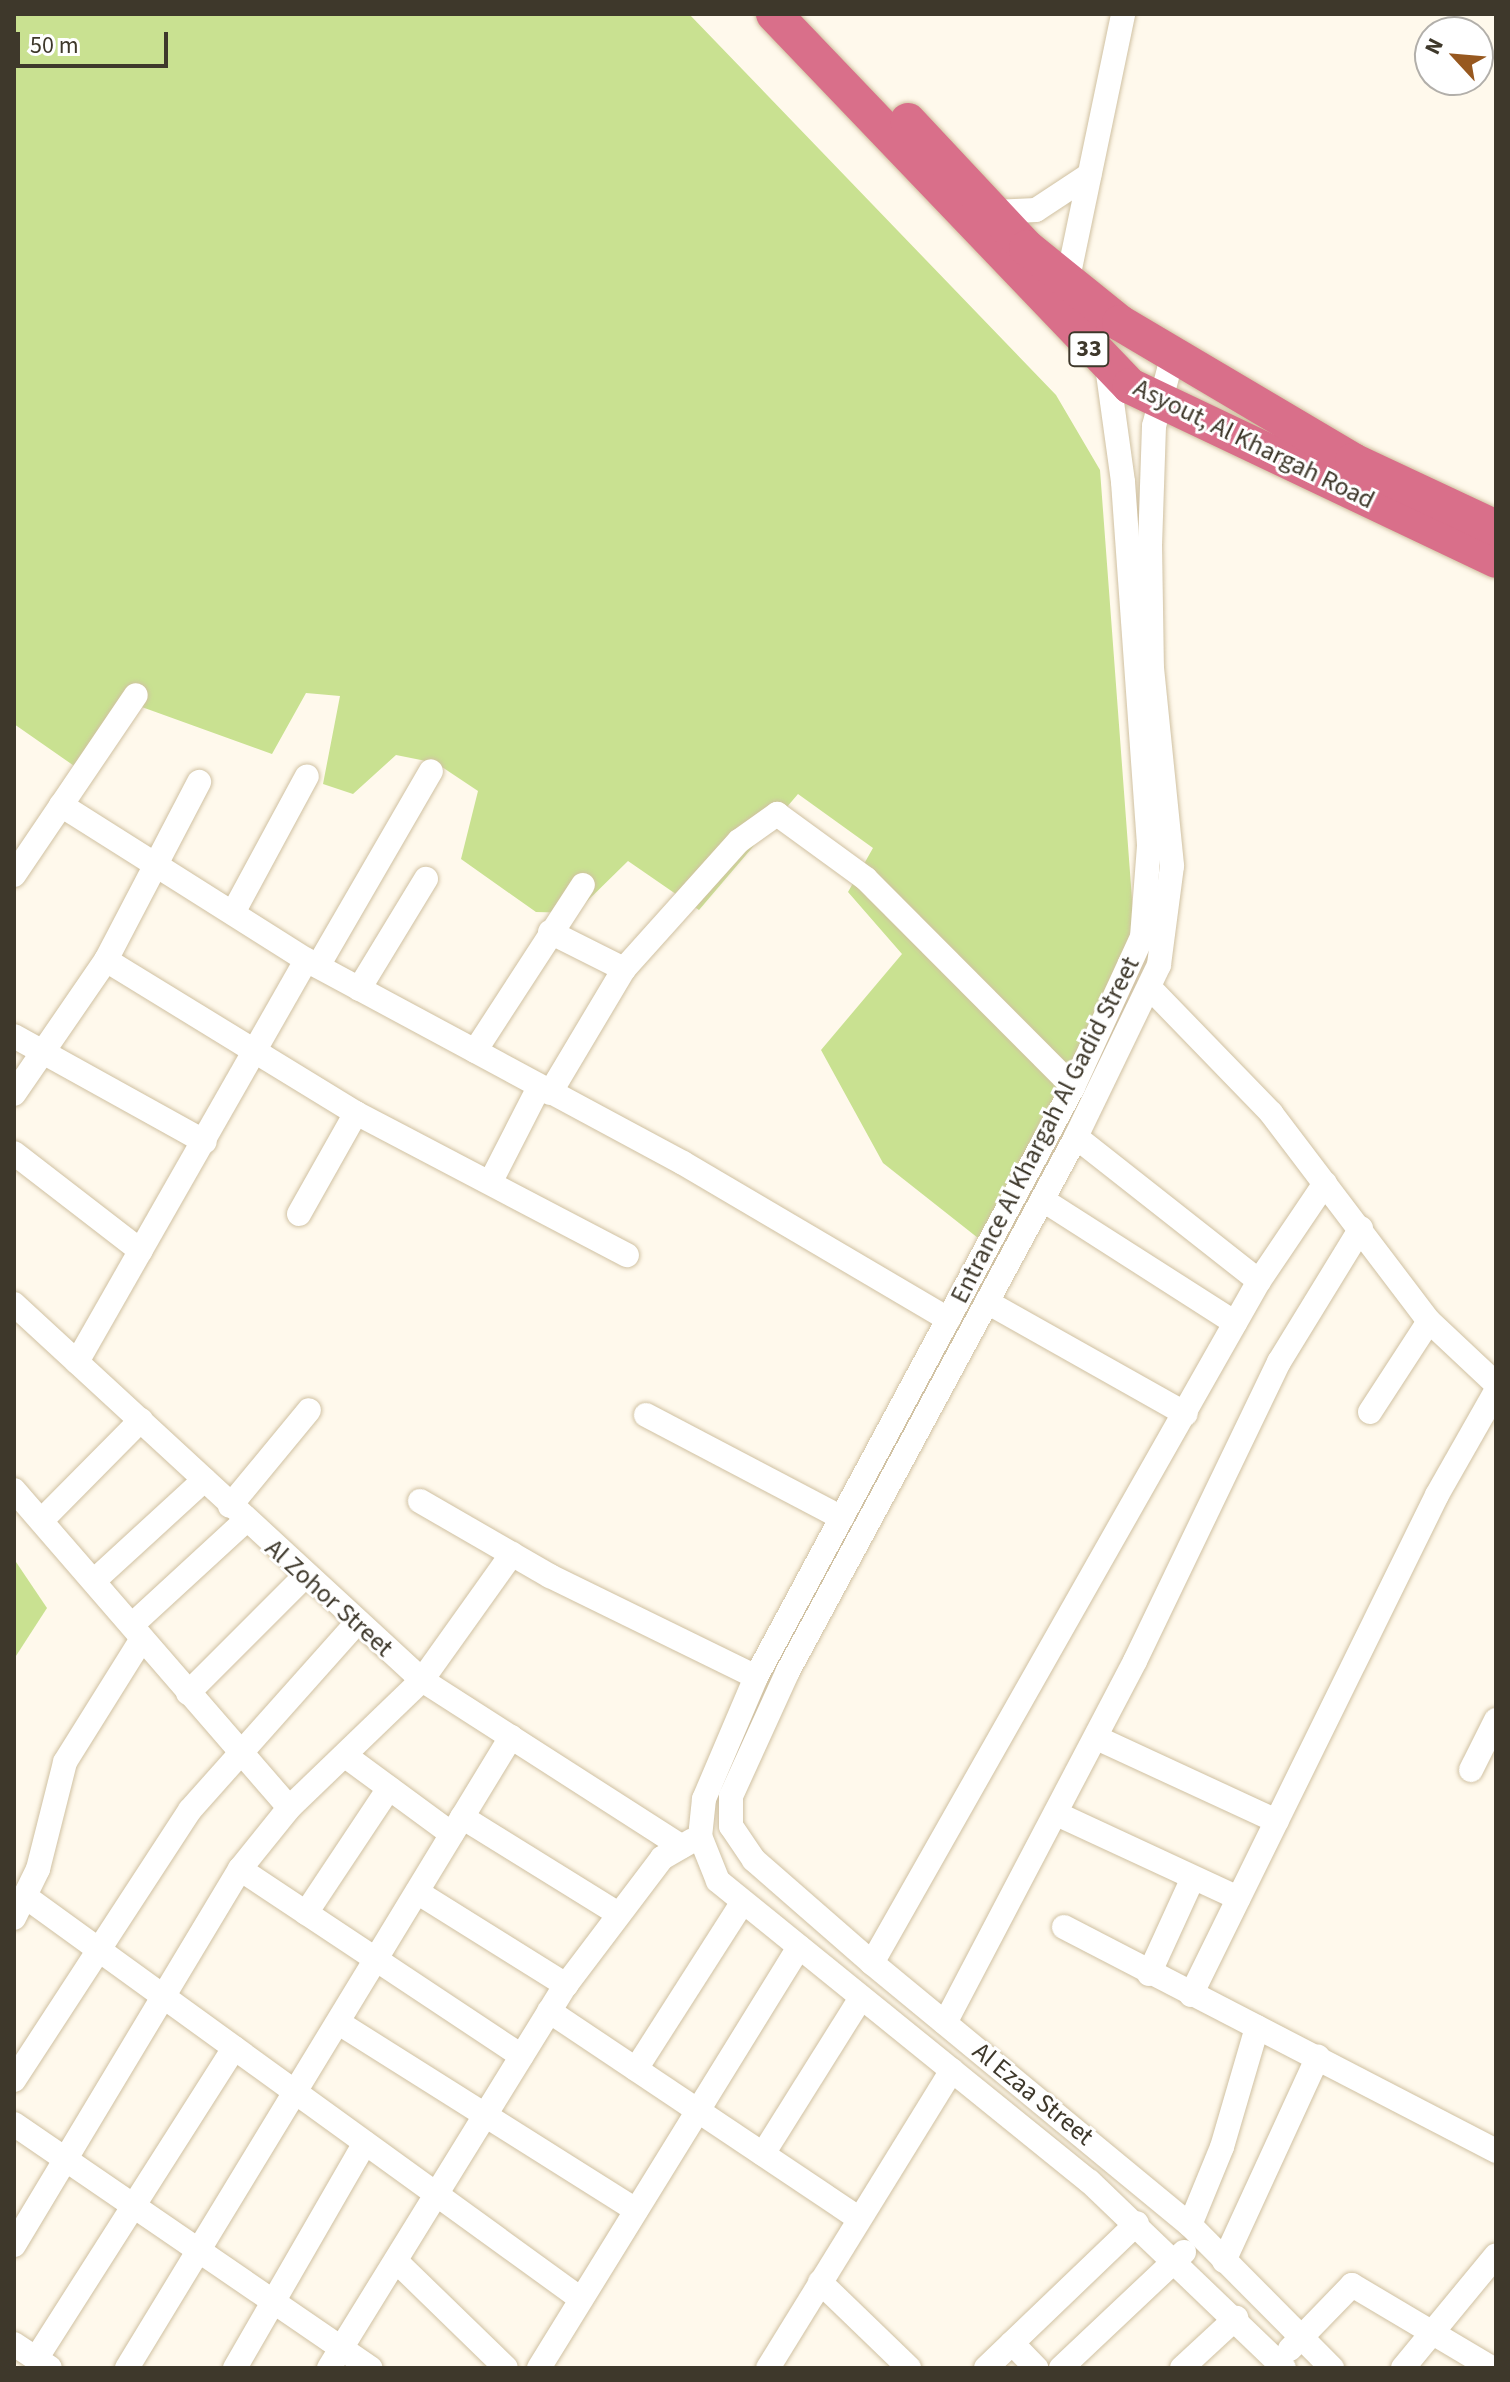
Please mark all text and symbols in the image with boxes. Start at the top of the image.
scale bar [20,16,172,66]
north arrow [1414,16,1494,96]
text: 50 m [30,28,79,63]
text: N [1417,33,1452,60]
road number: 33 [1067,329,1111,369]
street label: Asyout, Al Khargah Road [1128,372,1380,516]
street label: Entrance Al Khargah Al Gadid Street [944,952,1146,1308]
street label: Al Zohor Street [259,1533,399,1663]
street label: Al Ezaa Street [966,2036,1100,2152]

